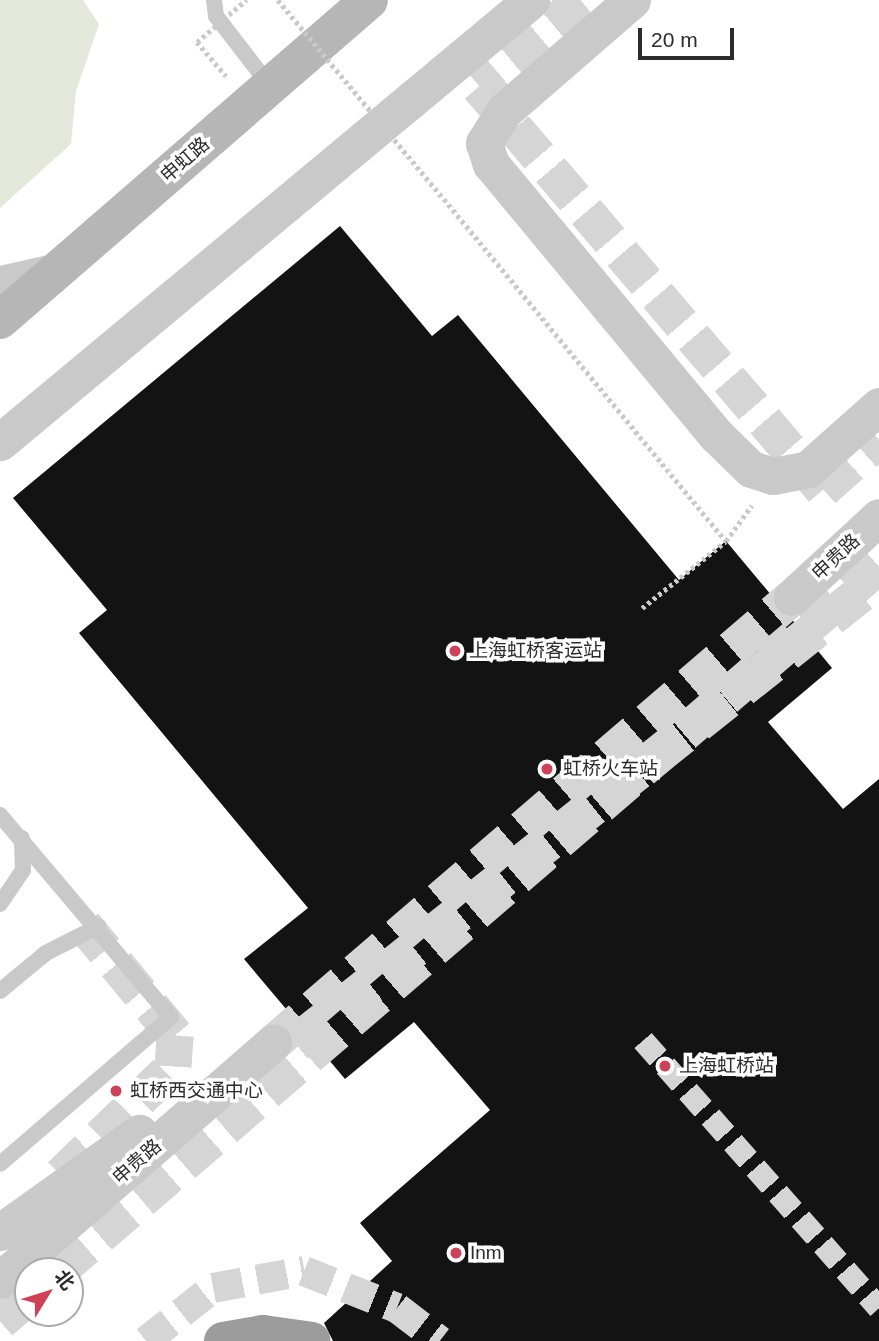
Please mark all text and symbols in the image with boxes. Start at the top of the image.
scale bar [641,14,737,58]
text: 20 m [651,28,698,51]
street label: 申虹路 [156,133,214,187]
street label: 申贵路 [807,529,865,585]
place label: 上海虹桥客运站 [469,640,602,662]
marker: 上海虹桥客运站 [447,643,463,659]
place label: 虹桥火车站 [563,758,658,780]
marker: 虹桥火车站 [537,759,557,779]
place label: 上海虹桥站 [679,1055,774,1077]
marker: 上海虹桥站 [657,1058,673,1074]
place label: 虹桥西交通中心 [130,1080,263,1102]
marker: 虹桥西交通中心 [108,1083,124,1099]
street label: 申贵路 [108,1135,166,1189]
place label: Inm [470,1242,502,1264]
marker: Inm [448,1245,464,1261]
north arrow [14,1257,84,1327]
text: 北 [50,1266,78,1294]

